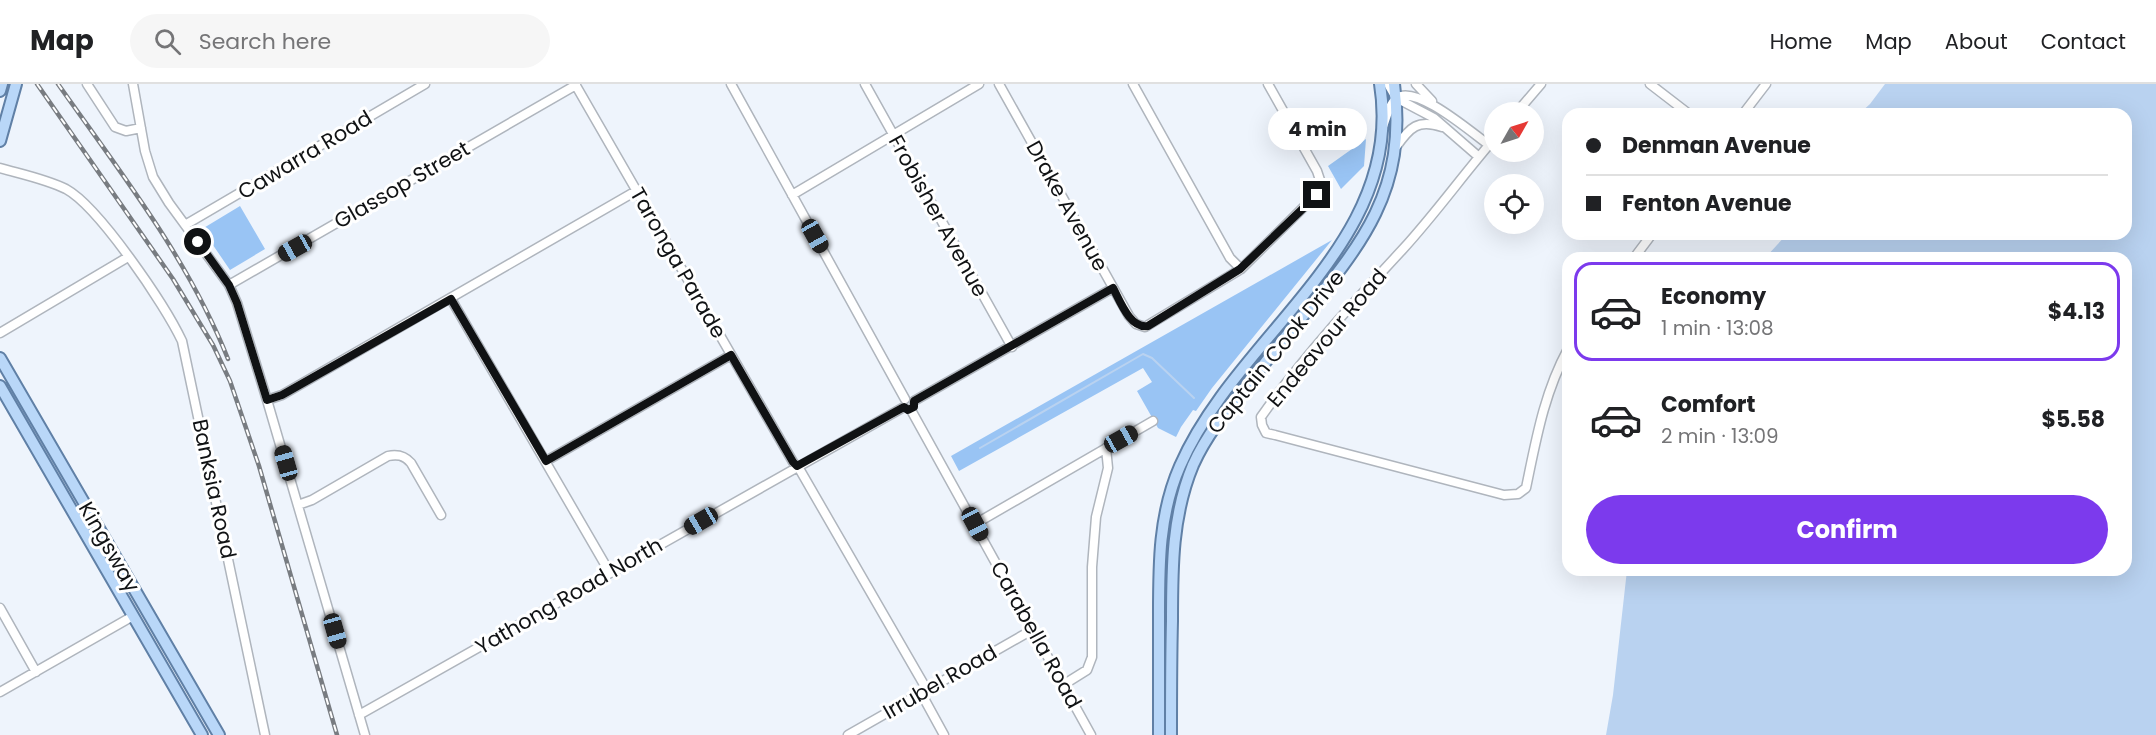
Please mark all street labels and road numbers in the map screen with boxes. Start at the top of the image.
street label: Cawarra Road [232,103,377,206]
street label: Frobisher Avenue [882,130,995,302]
street label: Glassop Street [329,134,475,235]
street label: Drake Avenue [1020,135,1115,276]
street label: Taronga Parade [623,182,733,344]
street label: Endeavour Road [1260,262,1393,413]
street label: Captain Cook Drive [1201,264,1351,440]
street label: Banksia Road [186,417,243,561]
street label: Kingsway [72,496,147,597]
street label: Yathong Road North [470,530,668,661]
street label: Carabella Road [984,556,1089,714]
street label: Irrubel Road [878,637,1002,726]

